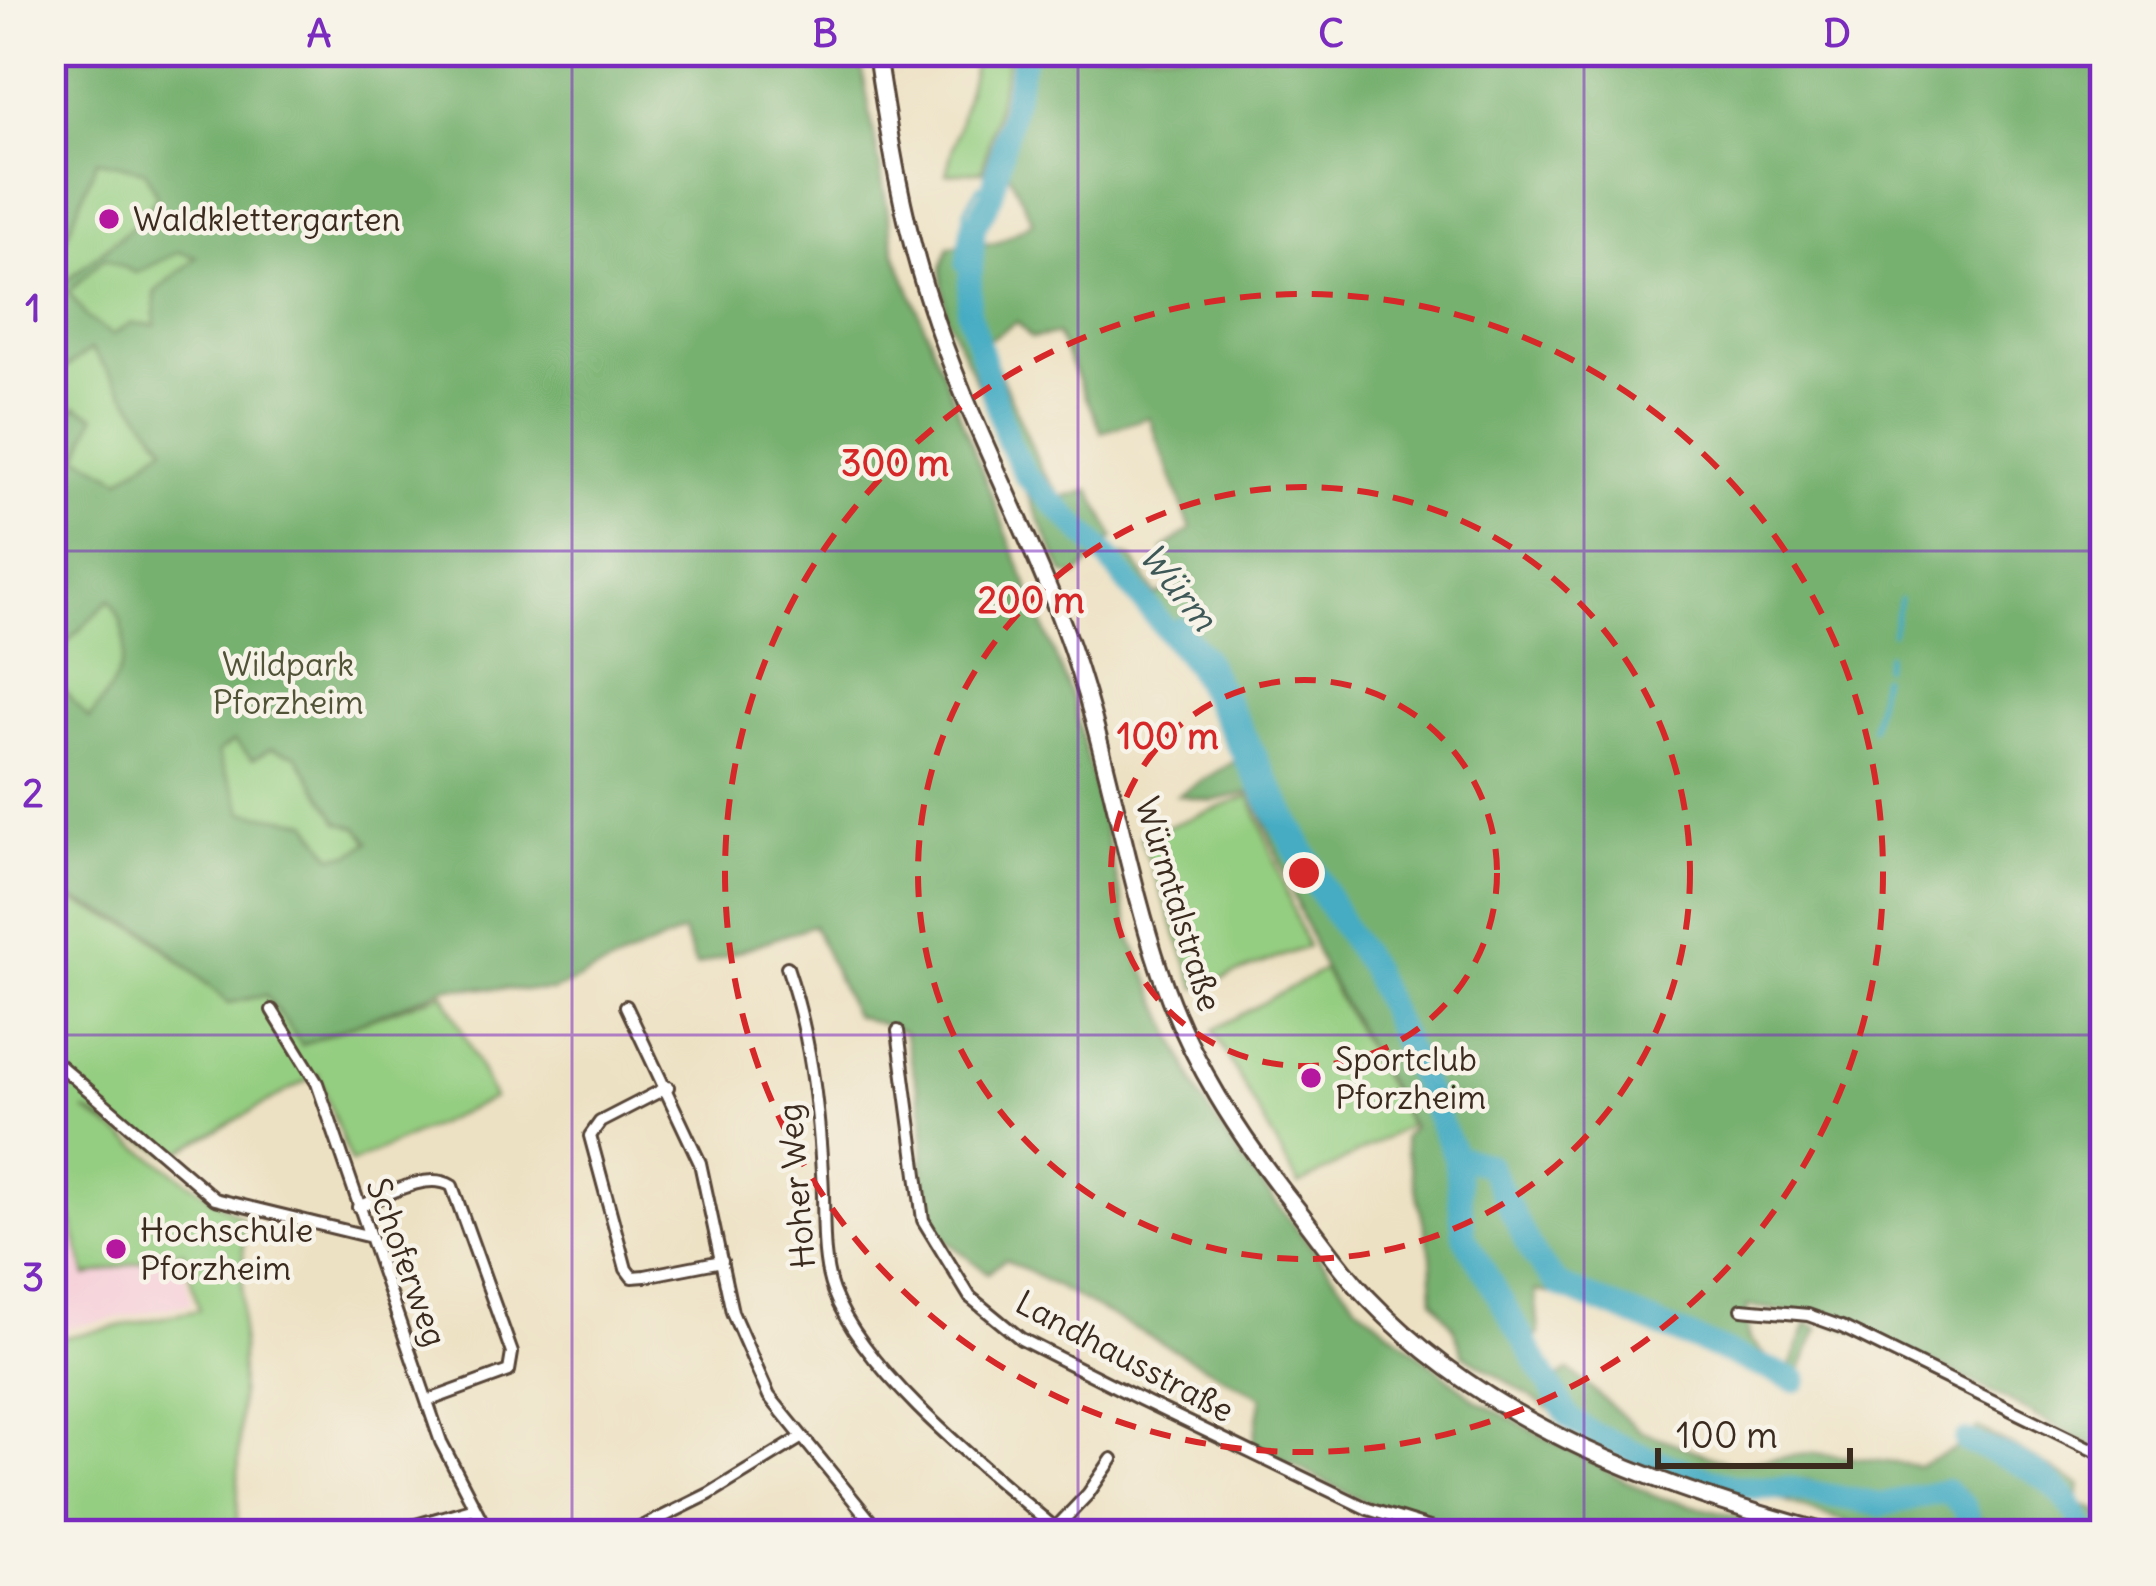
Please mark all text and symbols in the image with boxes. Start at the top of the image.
text: A [306,9,332,58]
text: B [812,9,838,58]
text: C [1318,9,1344,58]
text: D [1823,9,1851,58]
place label: Waldklettergarten [133,198,401,240]
marker: Waldklettergarten [96,206,122,232]
text: 1 [25,284,41,333]
text: 300 m [841,441,949,486]
water label: Würm [1129,534,1228,641]
text: 200 m [977,578,1085,623]
park label: Wildpark Pforzheim [212,643,364,723]
text: 100 m [1117,714,1219,759]
text: 2 [22,769,44,818]
street label: Würmtalstraße [1126,792,1232,1016]
centre of rings [1283,852,1325,894]
place label: Sportclub Pforzheim [1335,1038,1486,1118]
marker: Sportclub Pforzheim [1298,1065,1324,1091]
street label: Hoher Weg [768,1102,824,1270]
street label: Schoferweg [357,1172,457,1352]
place label: Hochschule Pforzheim [140,1209,313,1289]
marker: Hochschule Pforzheim [103,1236,129,1262]
text: 3 [22,1253,44,1302]
street label: Landhausstraße [1009,1281,1241,1431]
scale bar [1658,1394,1850,1468]
text: 100 m [1676,1413,1778,1458]

